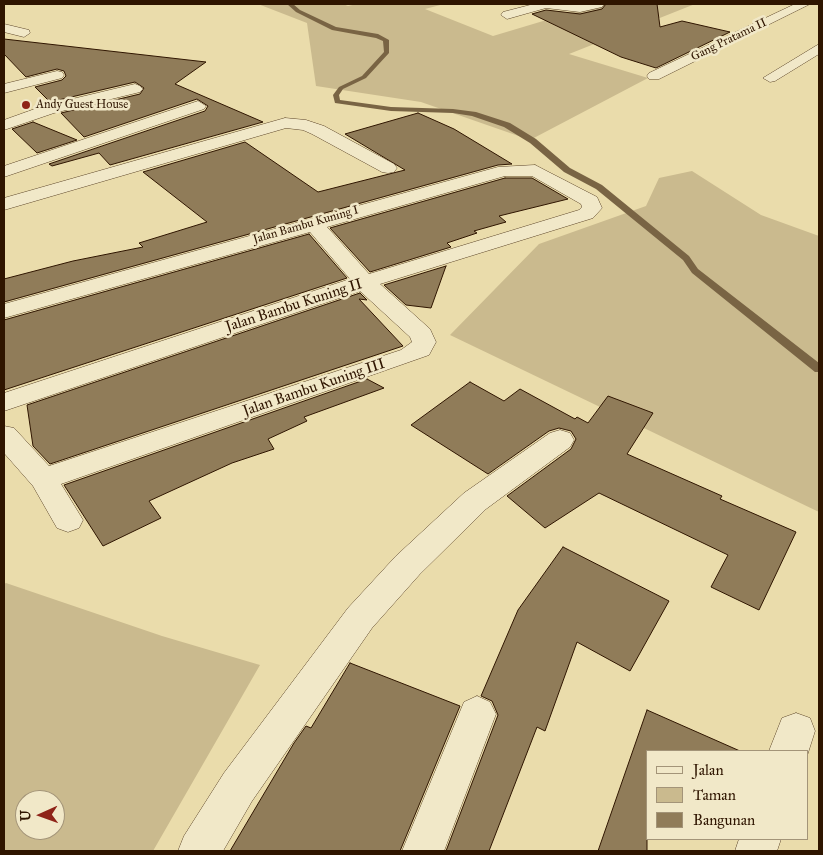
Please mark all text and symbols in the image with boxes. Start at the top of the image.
street label: Gang Pratama II [689,16,769,64]
place label: Andy Guest House [36,98,128,112]
marker: Andy Guest House [20,99,32,111]
street label: Jalan Bambu Kuning I [252,203,360,247]
street label: Jalan Bambu Kuning II [223,275,365,337]
street label: Jalan Bambu Kuning III [241,355,387,421]
legend [646,750,808,840]
text: Jalan [693,761,724,779]
text: Taman [693,786,736,804]
north arrow [15,790,65,840]
text: U [17,810,34,821]
text: Bangunan [693,811,755,829]

